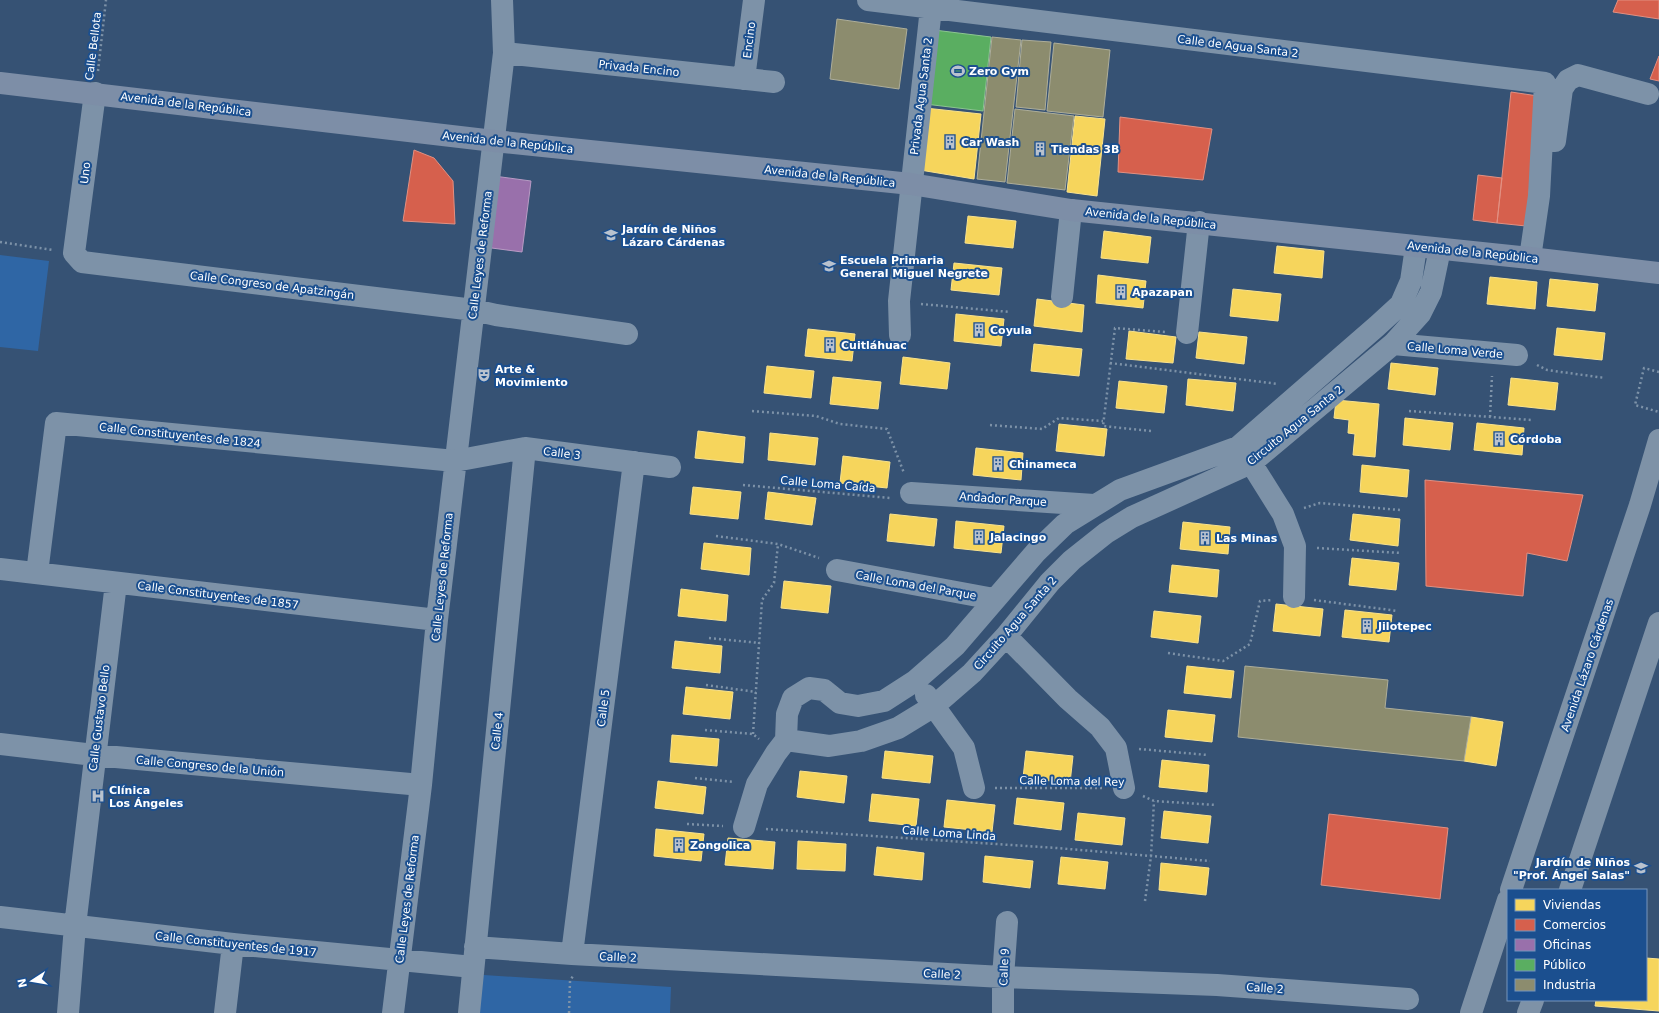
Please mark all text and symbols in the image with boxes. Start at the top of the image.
street label: Calle Bellota [83,11,104,81]
street label: Encino [741,21,758,59]
street label: Calle de Agua Santa 2 [1177,33,1299,60]
street label: Privada Agua Santa 2 [908,36,935,156]
street label: Privada Encino [598,58,680,79]
sports icon: Zero Gym [950,63,966,79]
place label: Zero Gym [969,65,1029,78]
street label: Avenida de la República [120,90,252,119]
street label: Avenida de la República [442,129,574,156]
building icon: Car Wash [942,134,958,150]
place label: Car Wash [961,136,1019,149]
building icon: Tiendas 3B [1032,141,1048,157]
place label: Tiendas 3B [1051,143,1119,156]
street label: Uno [78,161,93,185]
street label: Avenida de la República [764,163,896,190]
street label: Calle Leyes de Reforma [466,190,495,320]
street label: Avenida de la República [1085,205,1217,232]
place label: Jardín de Niños Lázaro Cárdenas [621,223,726,249]
school or university icon: Jardín de Niños Lázaro Cárdenas [603,227,619,243]
street label: Avenida de la República [1407,239,1539,266]
place label: Escuela Primaria General Miguel Negrete [840,254,988,280]
school or university icon: Escuela Primaria General Miguel Negrete [821,258,837,274]
street label: Calle Congreso de Apatzingán [189,269,355,302]
building icon: Apazapan [1113,284,1129,300]
place label: Apazapan [1132,286,1193,299]
building icon: Coyula [971,322,987,338]
place label: Coyula [990,324,1032,337]
building icon: Cuitláhuac [822,337,838,353]
place label: Cuitláhuac [841,339,907,352]
street label: Calle Loma Verde [1407,340,1504,361]
place label: Arte & Movimiento [495,363,568,389]
theatre icon: Arte & Movimiento [476,367,492,383]
street label: Circuito Agua Santa 2 [1245,383,1346,468]
street label: Calle Constituyentes de 1824 [99,421,261,450]
building icon: Córdoba [1491,431,1507,447]
place label: Córdoba [1510,433,1562,446]
street label: Calle 3 [542,445,581,462]
building icon: Chinameca [990,456,1006,472]
place label: Chinameca [1009,458,1077,471]
street label: Calle Loma Caída [780,474,876,495]
street label: Andador Parque [959,490,1047,509]
street label: Calle Leyes de Reforma [429,512,456,642]
building icon: Jalacingo [971,529,987,545]
building icon: Las Minas [1197,530,1213,546]
place label: Jalacingo [989,531,1047,544]
place label: Las Minas [1216,532,1278,545]
street label: Calle Loma del Parque [854,568,978,603]
street label: Circuito Agua Santa 2 [971,574,1060,673]
street label: Calle Constituyentes de 1857 [137,579,299,612]
street label: Avenida Lázaro Cárdenas [1559,597,1616,733]
building icon: Jilotepec [1359,618,1375,634]
place label: Jilotepec [1377,620,1432,633]
street label: Calle Gustavo Bello [87,664,112,772]
street label: Calle 5 [595,689,612,728]
street label: Calle 4 [489,712,506,751]
street label: Calle Congreso de la Unión [135,754,285,779]
street label: Calle Loma del Rey [1019,774,1125,789]
place label: Clínica Los Ángeles [109,784,184,810]
hospital icon: Clínica Los Ángeles [90,788,106,804]
street label: Calle Loma Linda [901,824,996,843]
street label: Calle Leyes de Reforma [393,834,422,964]
building icon: Zongolica [671,837,687,853]
place label: Zongolica [690,839,750,852]
place label: Jardín de Niños "Prof. Ángel Salas" [1513,856,1630,882]
school or university icon: Jardín de Niños "Prof. Ángel Salas" [1633,860,1649,876]
legend [1507,889,1647,1001]
text: Viviendas [1543,898,1601,912]
text: Comercios [1543,918,1606,932]
street label: Calle Constituyentes de 1917 [155,930,317,959]
text: Oficinas [1543,938,1591,952]
street label: Calle 9 [997,948,1012,986]
street label: Calle 2 [599,950,637,965]
text: Público [1543,958,1586,972]
north arrow [12,961,52,1001]
street label: Calle 2 [923,967,961,982]
text: N [15,977,30,989]
text: Industria [1543,978,1596,992]
street label: Calle 2 [1246,981,1284,996]

